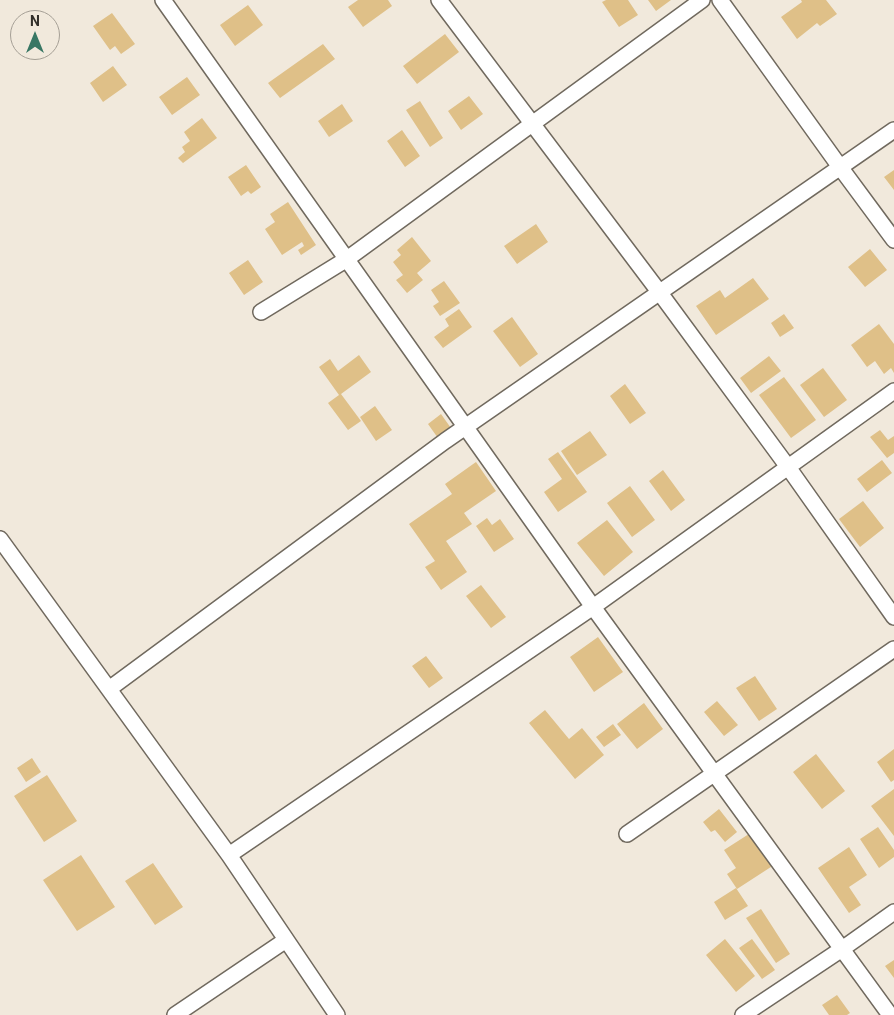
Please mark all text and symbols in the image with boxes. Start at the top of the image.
north arrow [10,10,60,60]
text: N [30,13,40,29]

